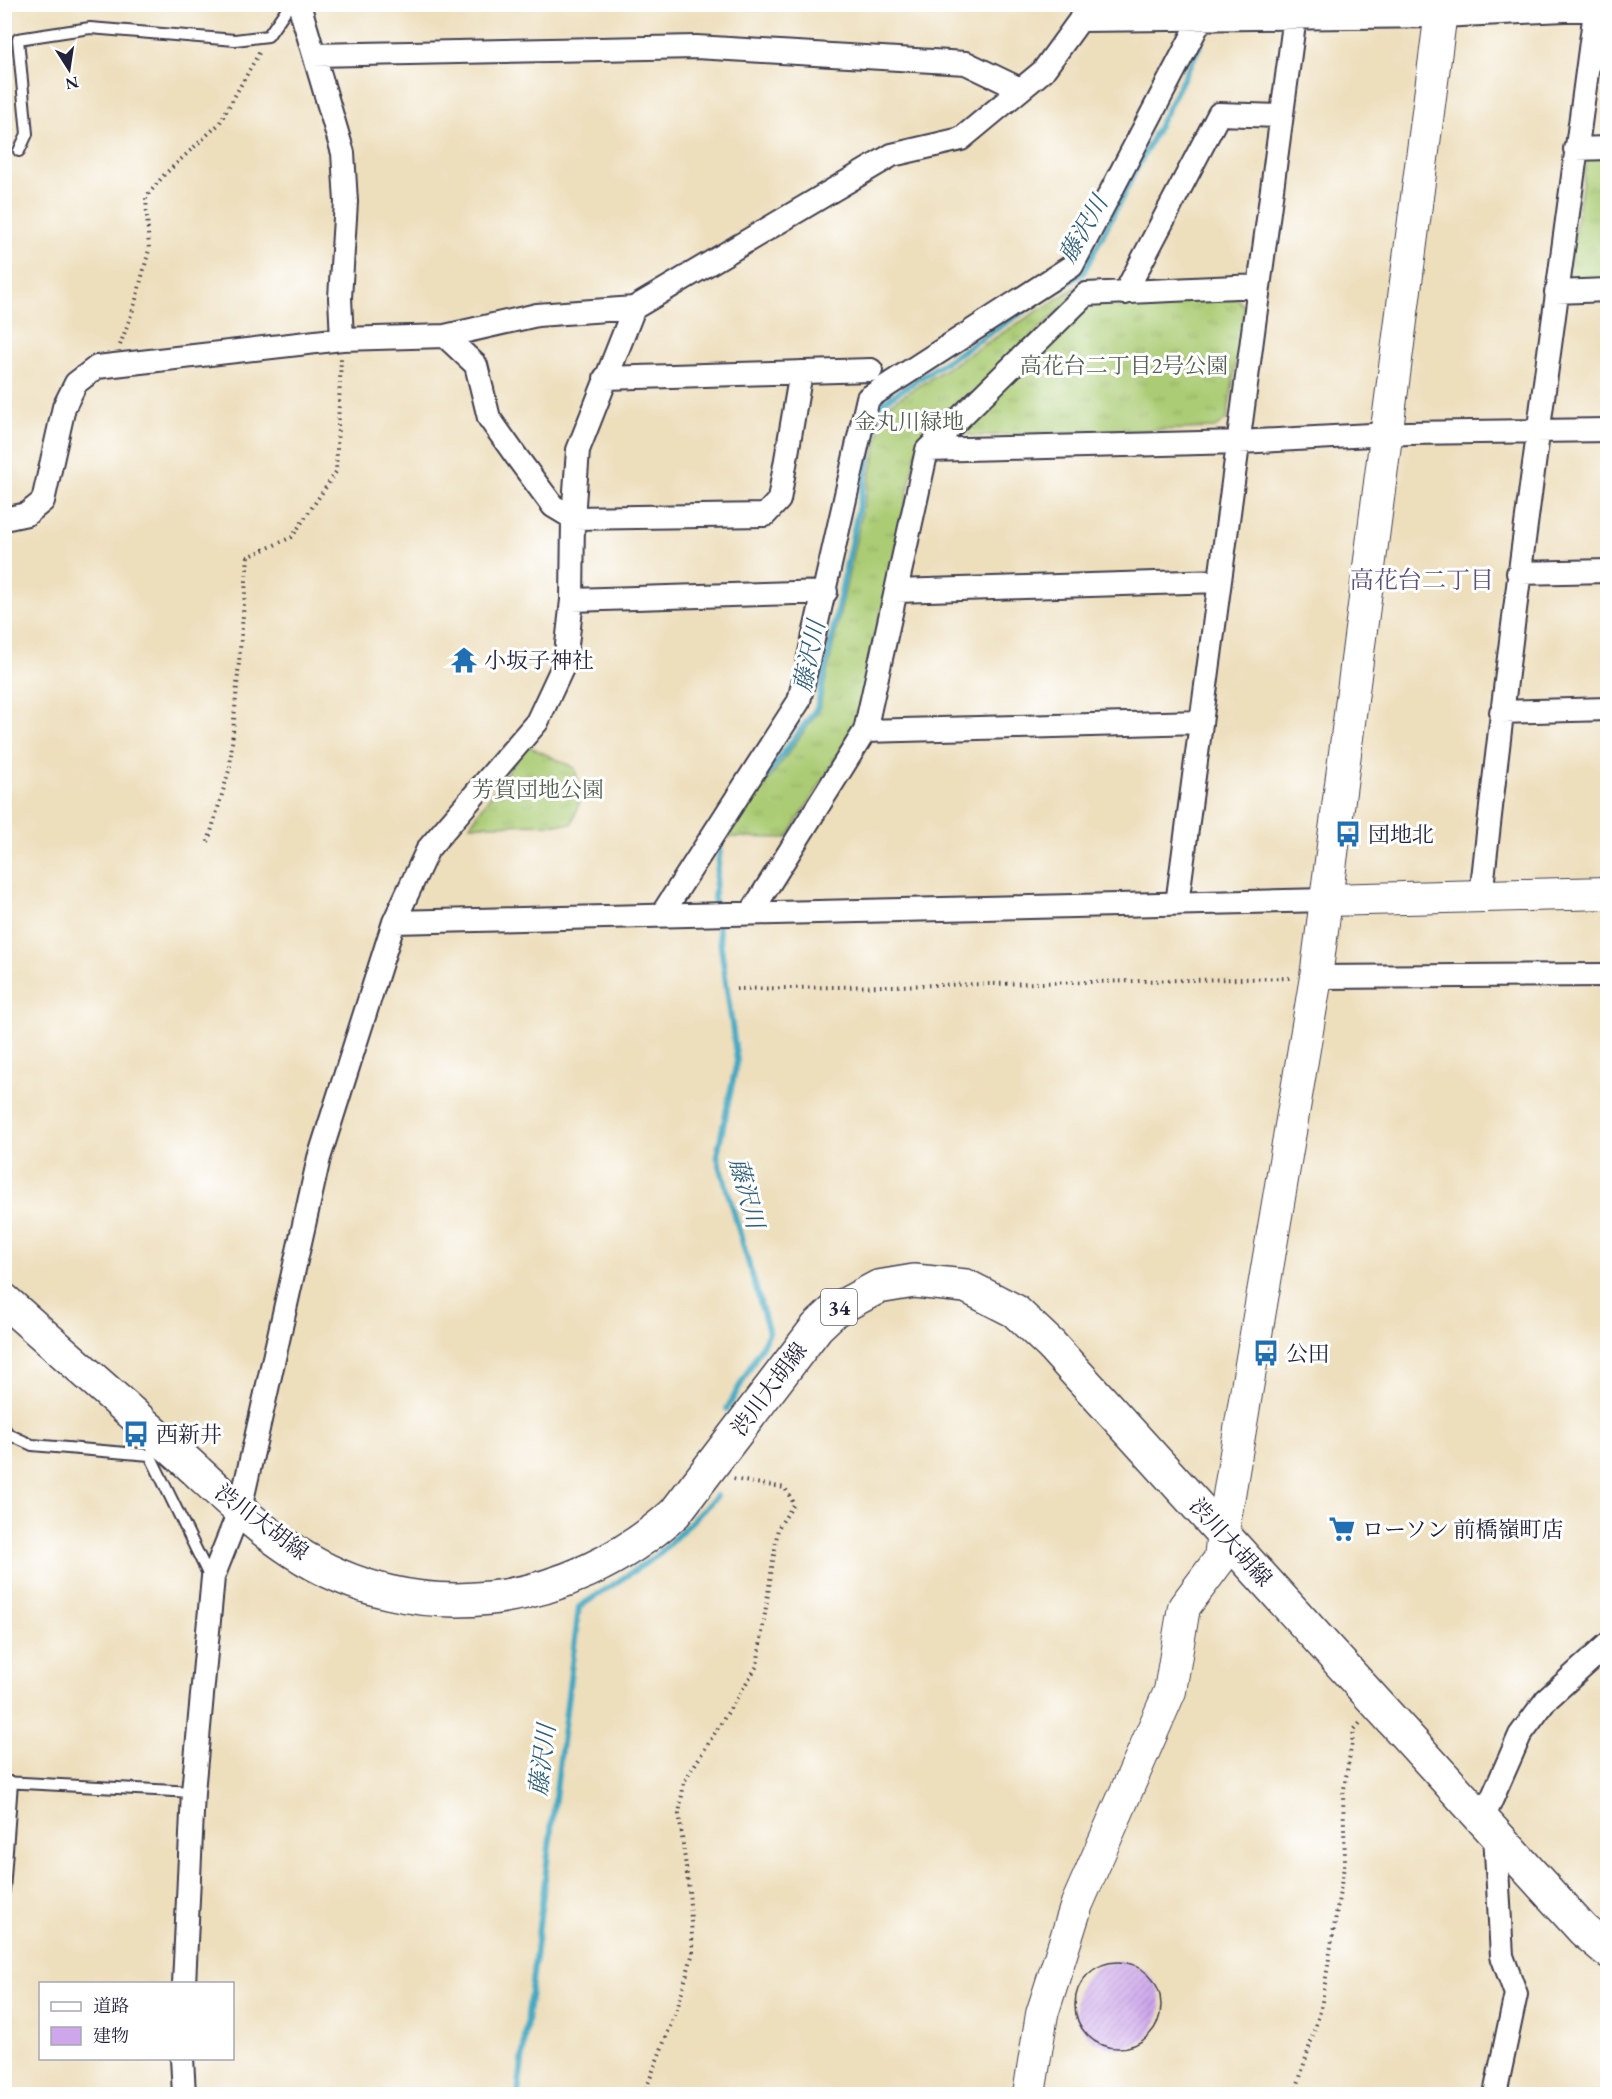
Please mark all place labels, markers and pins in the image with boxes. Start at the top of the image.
temple icon: 小坂子神社 [449,645,479,675]
place label: 小坂子神社 [484,646,594,675]
bus stop icon: 団地北 [1333,819,1363,849]
place label: 団地北 [1368,820,1434,849]
bus stop icon: 公田 [1251,1338,1281,1368]
place label: 公田 [1286,1339,1330,1368]
bus stop icon: 西新井 [121,1419,151,1449]
place label: 西新井 [156,1420,222,1449]
supermarket icon: ローソン 前橋嶺町店 [1327,1514,1357,1544]
place label: ローソン 前橋嶺町店 [1362,1515,1564,1544]

